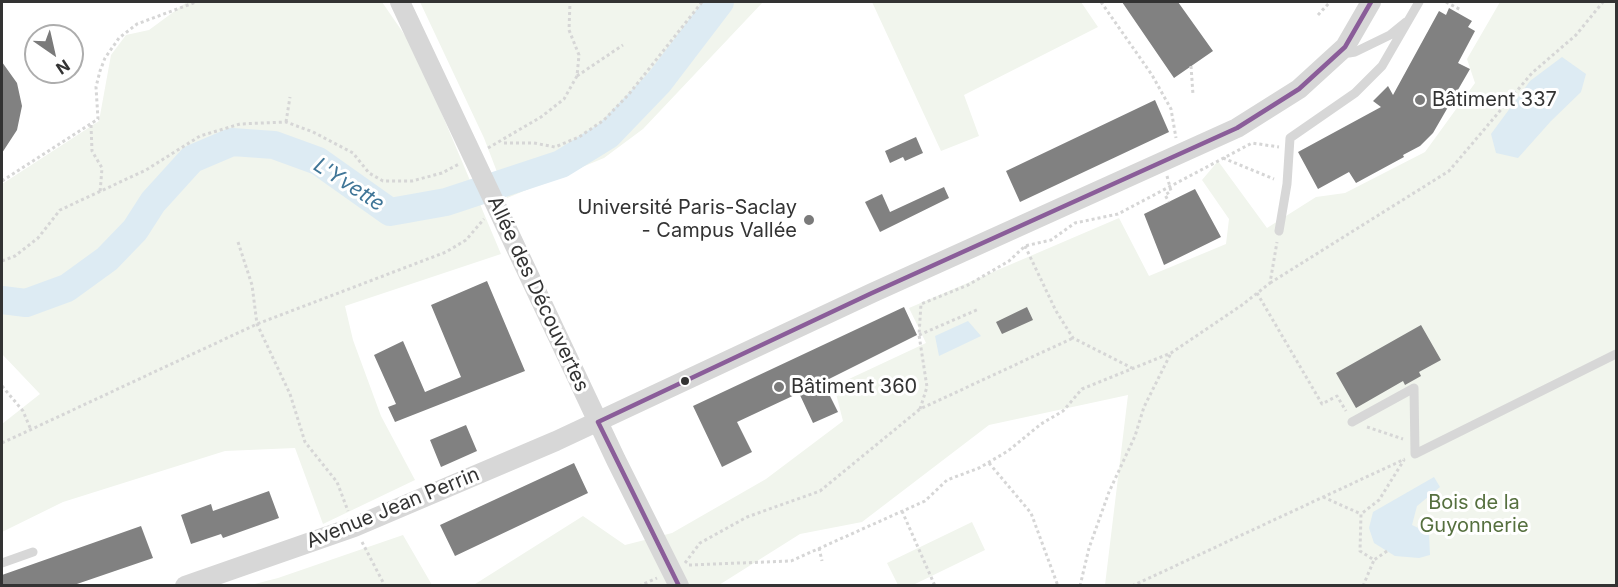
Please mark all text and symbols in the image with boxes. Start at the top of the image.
north arrow [24,24,84,84]
text: N [52,56,74,79]
place label: Bâtiment 337 [1432,88,1557,112]
marker: Bâtiment 337 [1413,93,1427,107]
water label: L'Yvette [309,153,389,217]
street label: Allée des Découvertes [482,193,594,395]
place label: Université Paris-Saclay - Campus Vallée [577,196,797,243]
marker: Université Paris-Saclay - Campus Vallée [802,213,816,227]
unlabelled marker [679,375,691,387]
place label: Bâtiment 360 [791,375,917,399]
marker: Bâtiment 360 [772,380,786,394]
street label: Avenue Jean Perrin [303,462,483,554]
park label: Bois de la Guyonnerie [1419,491,1529,538]

